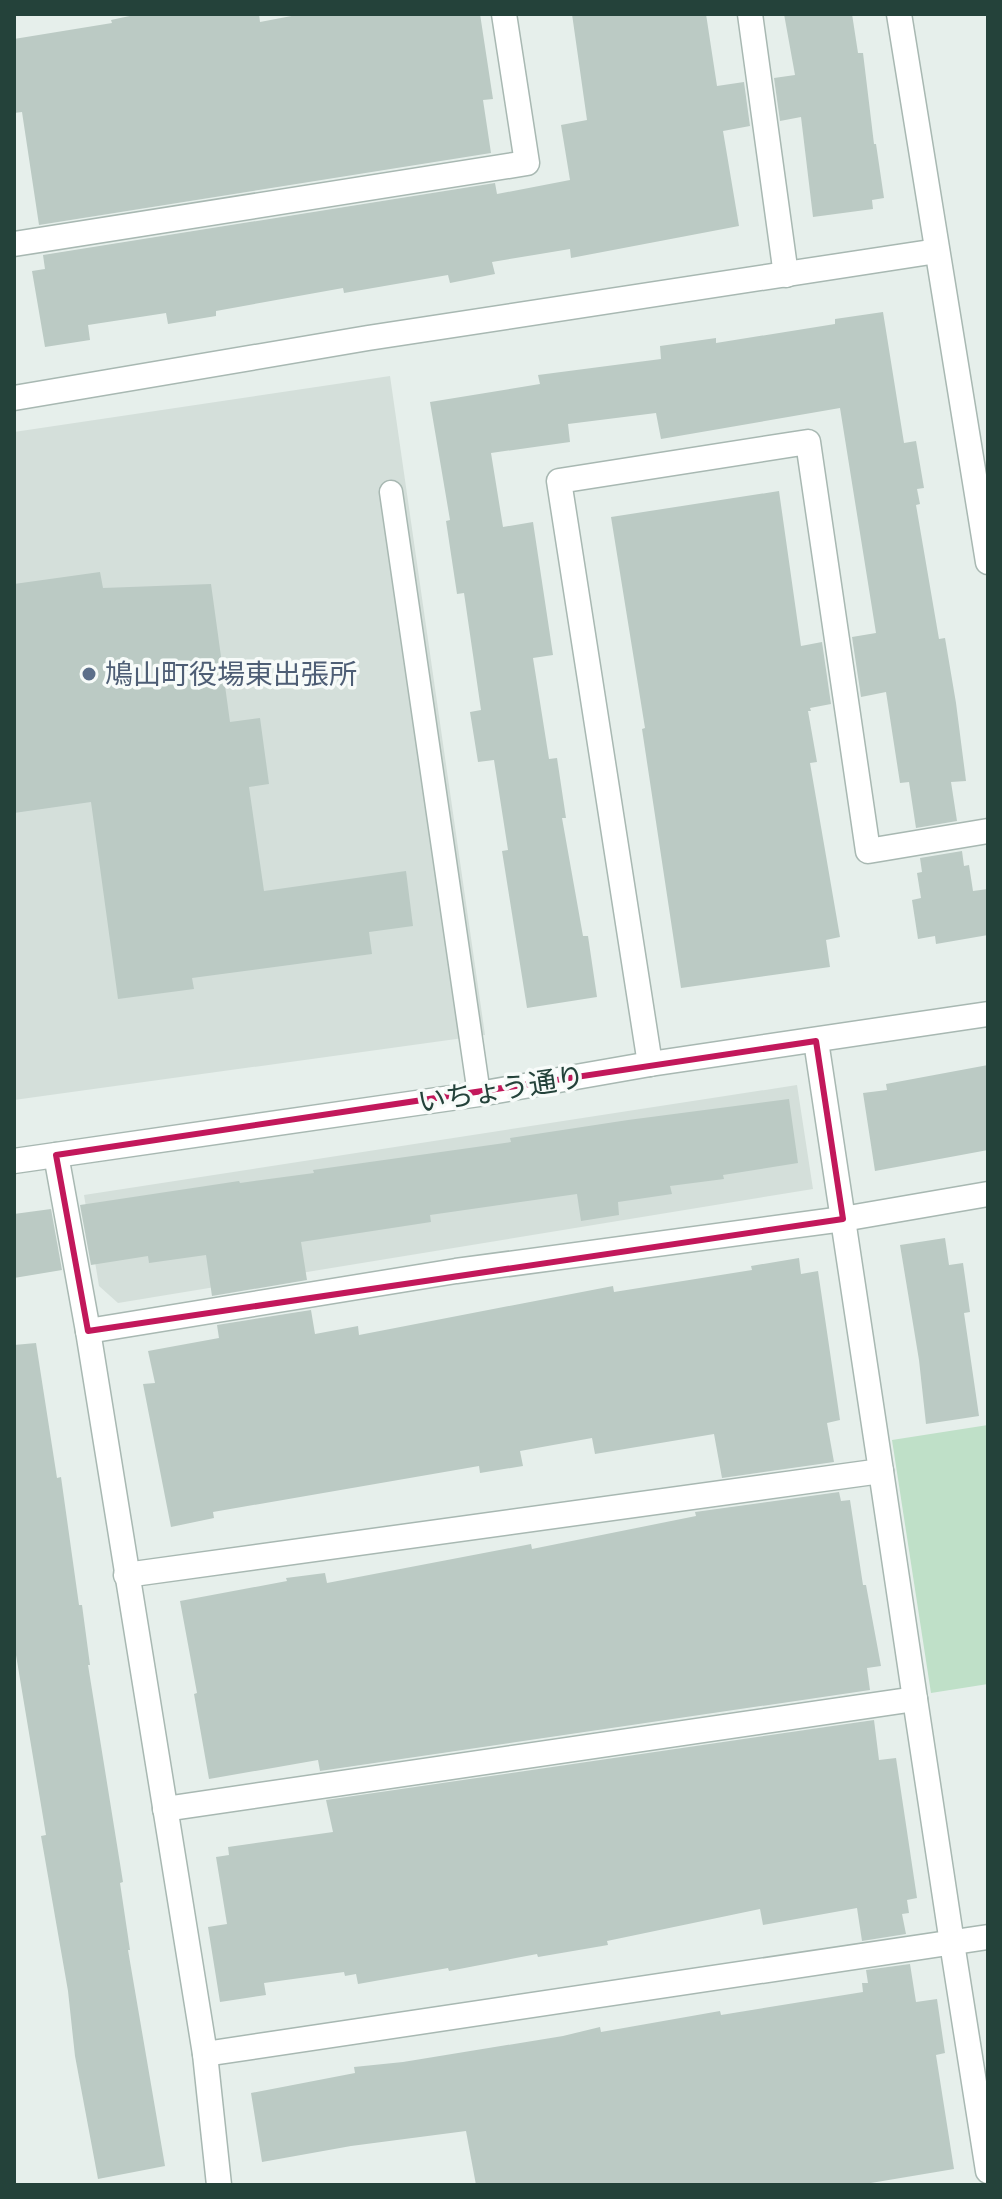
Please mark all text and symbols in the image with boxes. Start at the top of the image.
place label: 鳩山町役場東出張所 [105,656,357,690]
marker: 鳩山町役場東出張所 [80,665,98,683]
street label: いちょう通り [415,1058,586,1118]

